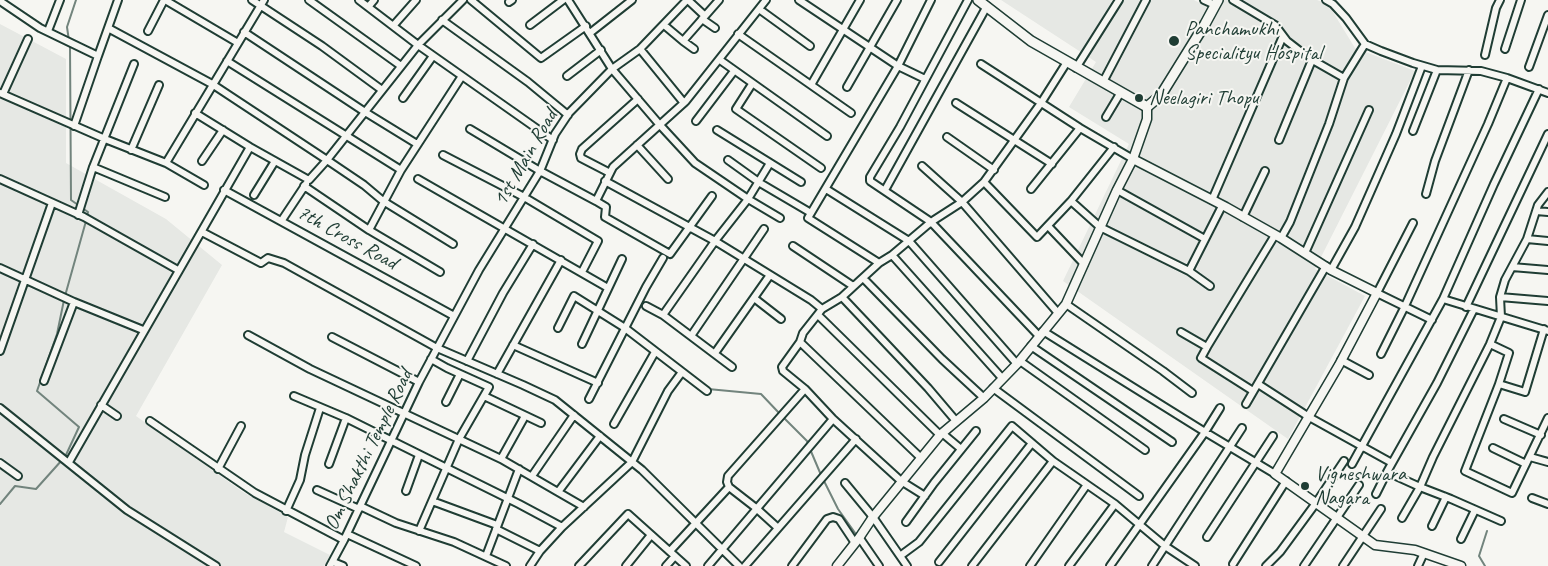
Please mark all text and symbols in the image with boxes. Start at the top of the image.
place label: Panchamukhi Specialityu Hospital [1185,16,1322,66]
marker: Panchamukhi Specialityu Hospital [1167,34,1181,48]
place label: Neelagiri Thopu [1149,85,1258,111]
marker: Neelagiri Thopu [1133,92,1145,104]
street label: 1st Main Road [488,106,564,210]
street label: 7th Cross Road [293,200,401,276]
street label: Om Shakthi Temple Road [319,366,419,534]
place label: Vigneshwara Nagara [1315,461,1406,511]
marker: Vigneshwara Nagara [1299,480,1311,492]

